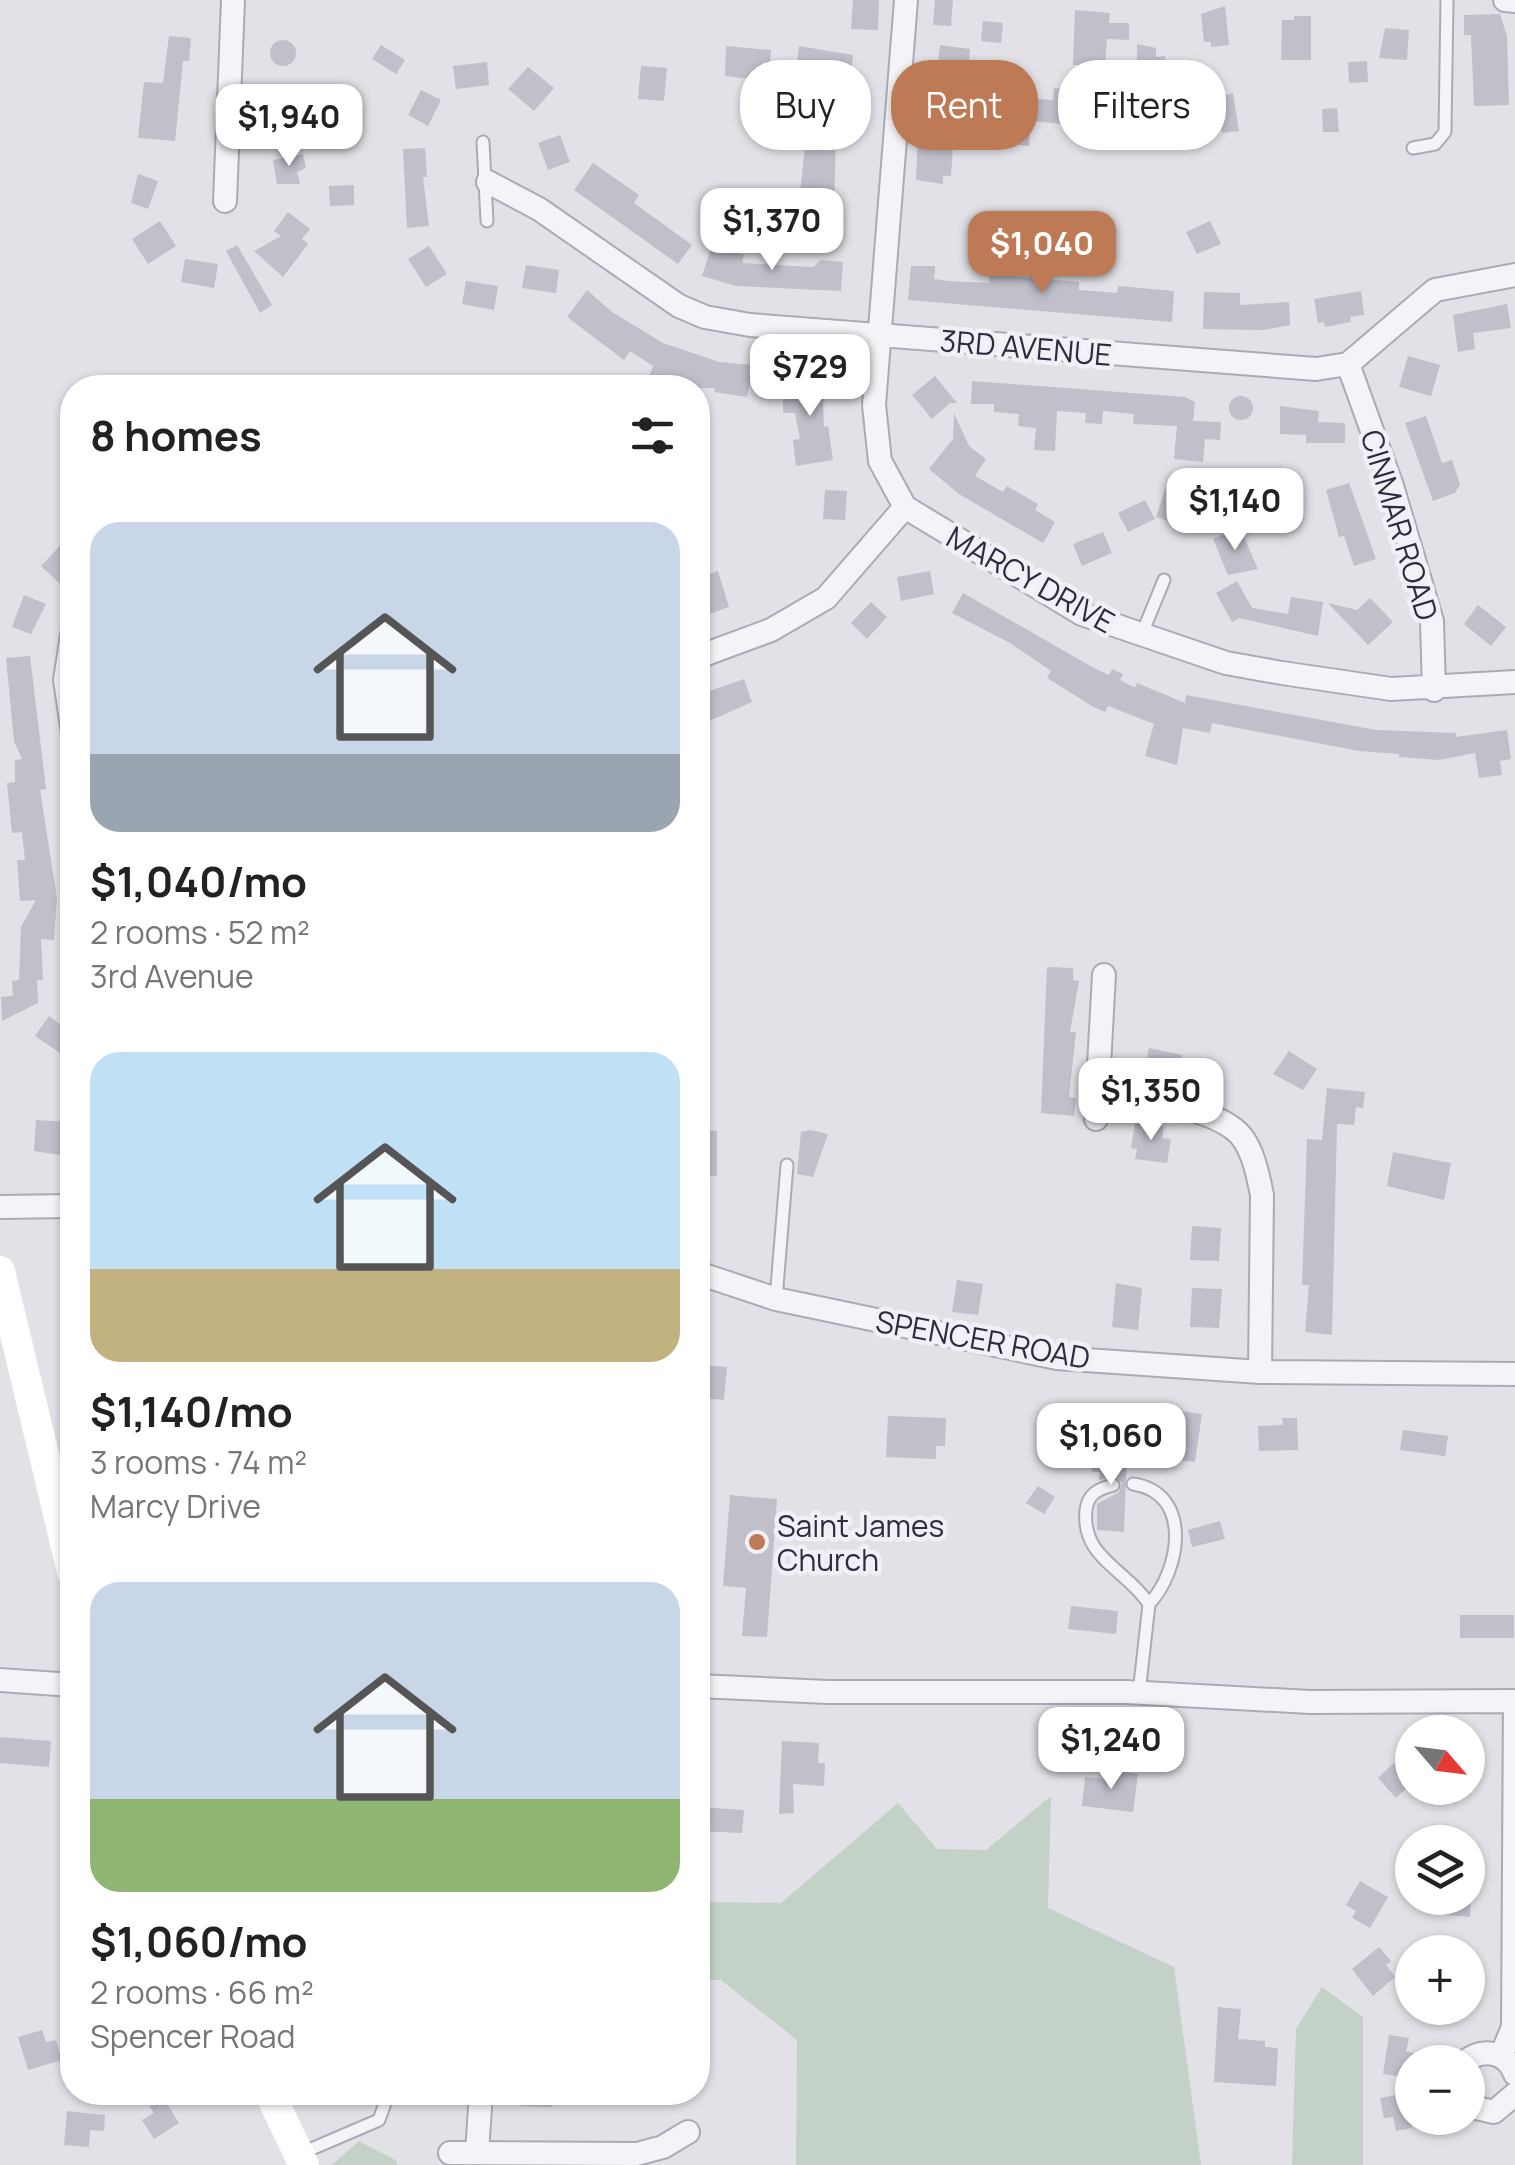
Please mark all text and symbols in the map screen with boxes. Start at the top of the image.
chip: Buy [740,60,871,150]
chip: Rent [891,60,1038,150]
chip: Filters [1058,60,1226,150]
pin: $1,940 [208,84,370,169]
text: $1,940 [238,94,340,138]
pin: $1,370 [691,188,853,273]
text: $1,370 [722,198,822,242]
pin: $1,040 [961,211,1123,296]
text: $1,040 [990,221,1094,265]
street label: 3RD AVENUE [938,319,1114,375]
pin: $729 [751,334,869,419]
text: $729 [772,344,848,388]
text: 8 homes [90,406,262,464]
icon: filters [625,408,680,463]
street label: CINMAR ROAD [1352,425,1448,625]
pin: $1,140 [1154,468,1316,553]
text: $1,140 [1188,478,1282,522]
street label: MARCY DRIVE [940,516,1122,642]
icon: home [295,587,475,767]
text: $1,040/mo [90,852,307,910]
text: 2 rooms · 52 m² [90,910,310,954]
text: 3rd Avenue [90,954,254,998]
pin: $1,350 [1070,1058,1232,1143]
text: $1,350 [1101,1068,1201,1112]
icon: home [295,1117,475,1297]
street label: SPENCER ROAD [873,1300,1093,1378]
text: $1,140/mo [90,1382,293,1440]
pin: $1,060 [1030,1403,1192,1488]
text: $1,060 [1059,1413,1163,1457]
text: 3 rooms · 74 m² [90,1440,307,1484]
text: Marcy Drive [90,1484,261,1528]
place label: Saint James Church [777,1505,944,1580]
marker: Saint James Church [746,1531,768,1553]
icon: home [295,1647,475,1827]
pin: $1,240 [1030,1707,1192,1792]
north arrow [1395,1715,1485,1805]
map controls [1395,1715,1485,2135]
text: $1,240 [1060,1717,1162,1761]
button: layers [1395,1825,1485,1915]
text: $1,060/mo [90,1912,308,1970]
button: + [1395,1935,1485,2025]
text: 2 rooms · 66 m² [90,1970,314,2014]
text: Spencer Road [90,2014,296,2058]
button: − [1395,2045,1485,2135]

